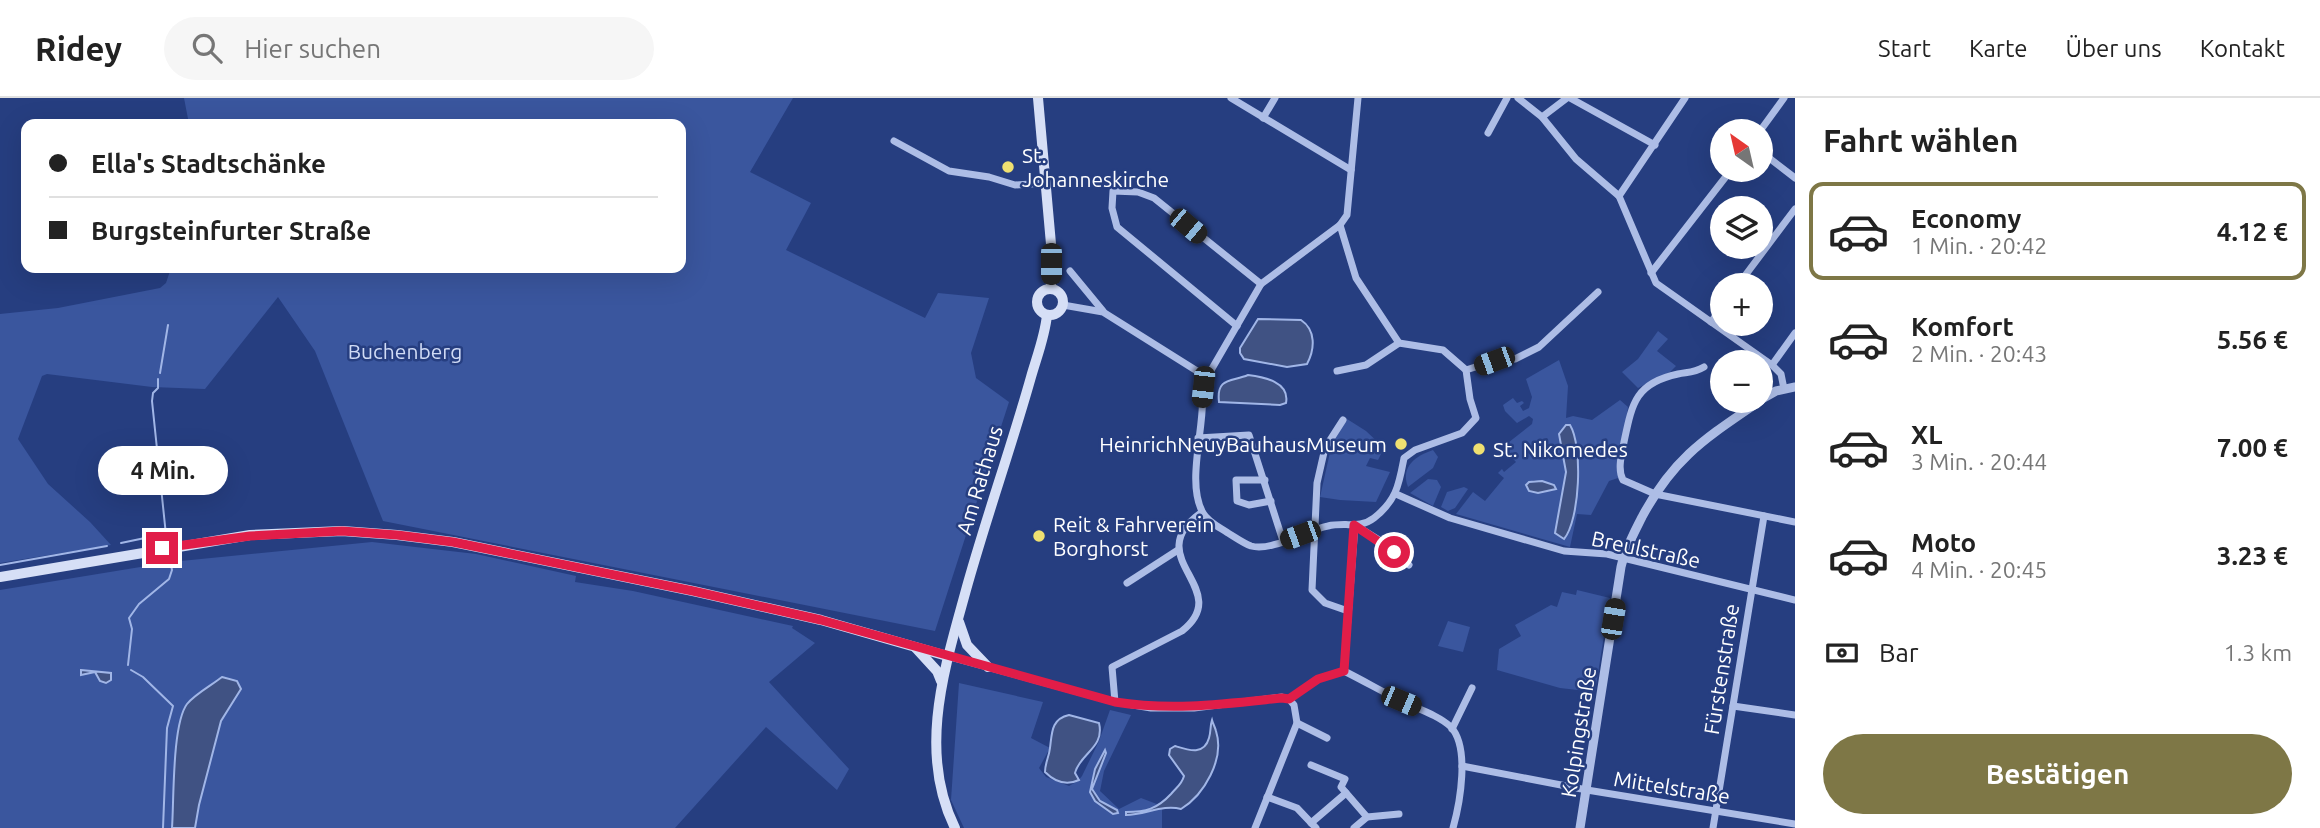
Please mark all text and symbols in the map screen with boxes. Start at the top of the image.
search box [164,17,654,80]
icon: search [188,29,226,67]
text: Ridey [35,30,122,67]
text: Hier suchen [244,34,381,63]
text: Start [1878,35,1931,62]
text: Karte [1969,35,2028,62]
text: Über uns [2066,35,2162,62]
text: Kontakt [2200,35,2285,62]
north arrow [1710,119,1773,182]
map controls [1710,119,1773,413]
text: Fahrt wählen [1823,122,2018,158]
place label: St. Johanneskirche [1022,143,1169,191]
text: Ella's Stadtschänke [91,149,326,178]
marker: St. Johanneskirche [1000,159,1016,175]
button: layers [1710,196,1773,259]
icon: car [1827,200,1890,263]
car [1166,204,1211,248]
text: Economy [1911,204,2021,233]
text: Burgsteinfurter Straße [91,216,371,245]
text: 4.12 € [2217,217,2288,246]
text: 1 Min. · 20:42 [1911,233,2047,258]
car [1041,243,1062,285]
button: + [1710,273,1773,336]
icon: car [1827,308,1890,371]
text: Komfort [1911,312,2014,341]
text: 5.56 € [2217,325,2288,354]
park label: Buchenberg [348,339,462,363]
text: 2 Min. · 20:43 [1911,341,2047,366]
car [1471,344,1518,378]
button: − [1710,350,1773,413]
car [1191,365,1216,409]
icon: car [1827,416,1890,479]
text: XL [1911,420,1942,449]
street label: Am Rathaus [951,423,1007,537]
place label: HeinrichNeuyBauhausMuseum [1099,432,1387,456]
text: 7.00 € [2217,433,2288,462]
marker: HeinrichNeuyBauhausMuseum [1393,436,1409,452]
place label: St. Nikomedes [1493,437,1628,461]
marker: St. Nikomedes [1471,441,1487,457]
callout: 4 Min. [97,447,227,496]
text: 3 Min. · 20:44 [1911,449,2047,474]
text: 4 Min. [131,458,195,483]
place label: Reit & Fahrverein Borghorst [1053,512,1214,560]
car [1277,518,1324,552]
icon: car [1827,524,1890,587]
street label: Breulstraße [1589,526,1703,572]
marker: Reit & Fahrverein Borghorst [1031,528,1047,544]
text: Moto [1911,528,1976,557]
route end [146,532,178,564]
route start [1378,536,1410,568]
text: 3.23 € [2217,541,2288,570]
text: 4 Min. · 20:45 [1911,557,2047,582]
car [1600,597,1627,641]
street label: Fürstenstraße [1699,602,1743,736]
icon: cash [1823,634,1861,672]
text: Bar [1879,638,1919,667]
text: 1.3 km [2224,640,2292,665]
street label: Kolpingstraße [1556,665,1600,799]
car [1378,683,1425,719]
button: Bestätigen [1823,734,2292,814]
street label: Mittelstraße [1612,766,1732,808]

